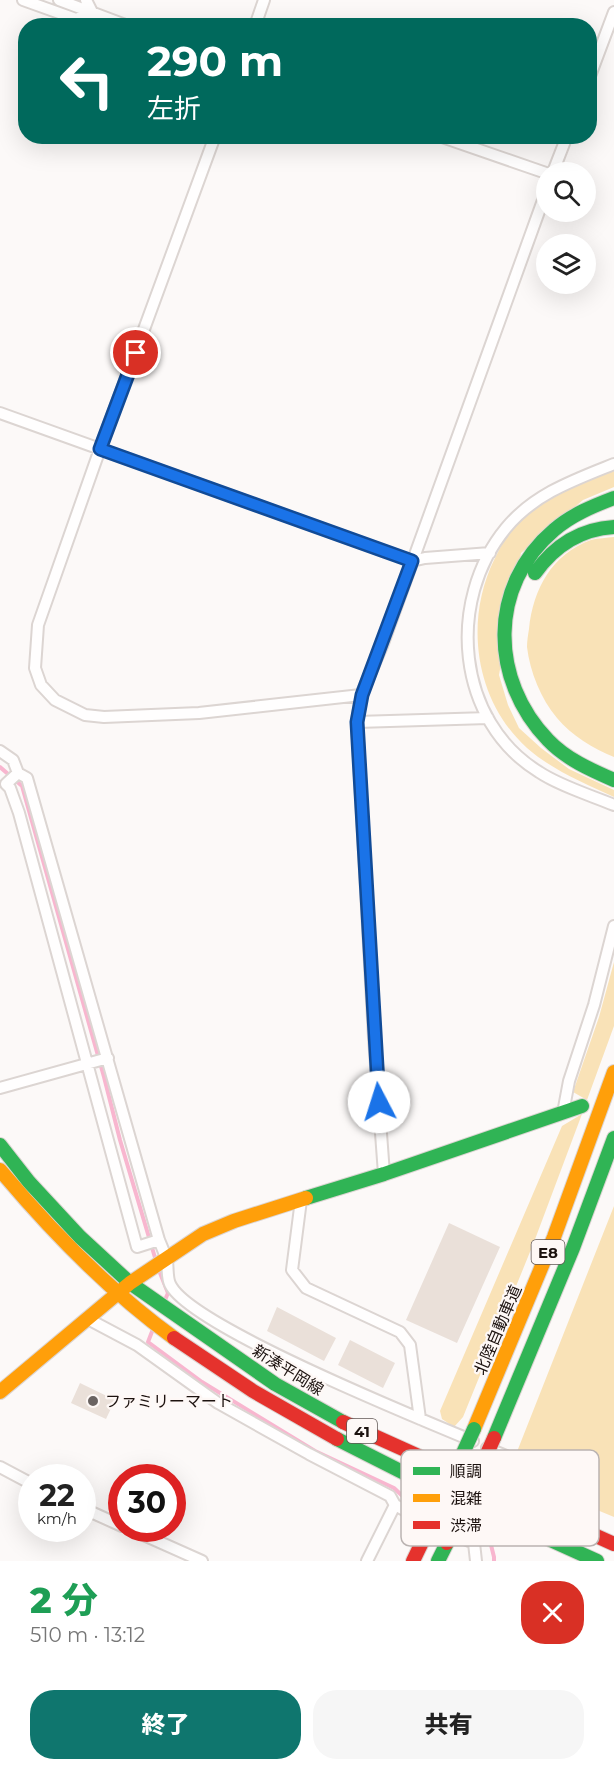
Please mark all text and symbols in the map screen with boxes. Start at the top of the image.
text: 290 m [147,35,283,87]
icon: left [48,42,126,120]
text: 左折 [147,92,201,125]
map controls [536,162,596,294]
button: search [536,162,596,222]
button: layers [536,234,596,294]
pin [110,327,161,378]
icon: arrive [119,336,152,369]
position arrow [347,1070,411,1134]
road number: E8 [532,1240,564,1264]
street label: 北陸自動車道 [470,1282,526,1378]
street label: 新湊平岡線 [249,1341,327,1399]
place label: ファミリーマート [105,1392,233,1411]
marker: ファミリーマート [86,1394,100,1408]
road number: 41 [347,1419,377,1443]
legend [401,1450,599,1546]
text: 順調 [450,1462,482,1481]
speed limit sign: 30 [108,1464,186,1542]
text: 22 [39,1477,75,1514]
text: 混雑 [450,1489,482,1508]
text: km/h [37,1509,77,1528]
text: 渋滞 [450,1516,482,1535]
text: 2 分 [30,1578,98,1622]
button: close [521,1581,584,1644]
text: 510 m · 13:12 [30,1623,145,1647]
button: 終了 [30,1690,301,1759]
button: 共有 [313,1690,584,1759]

